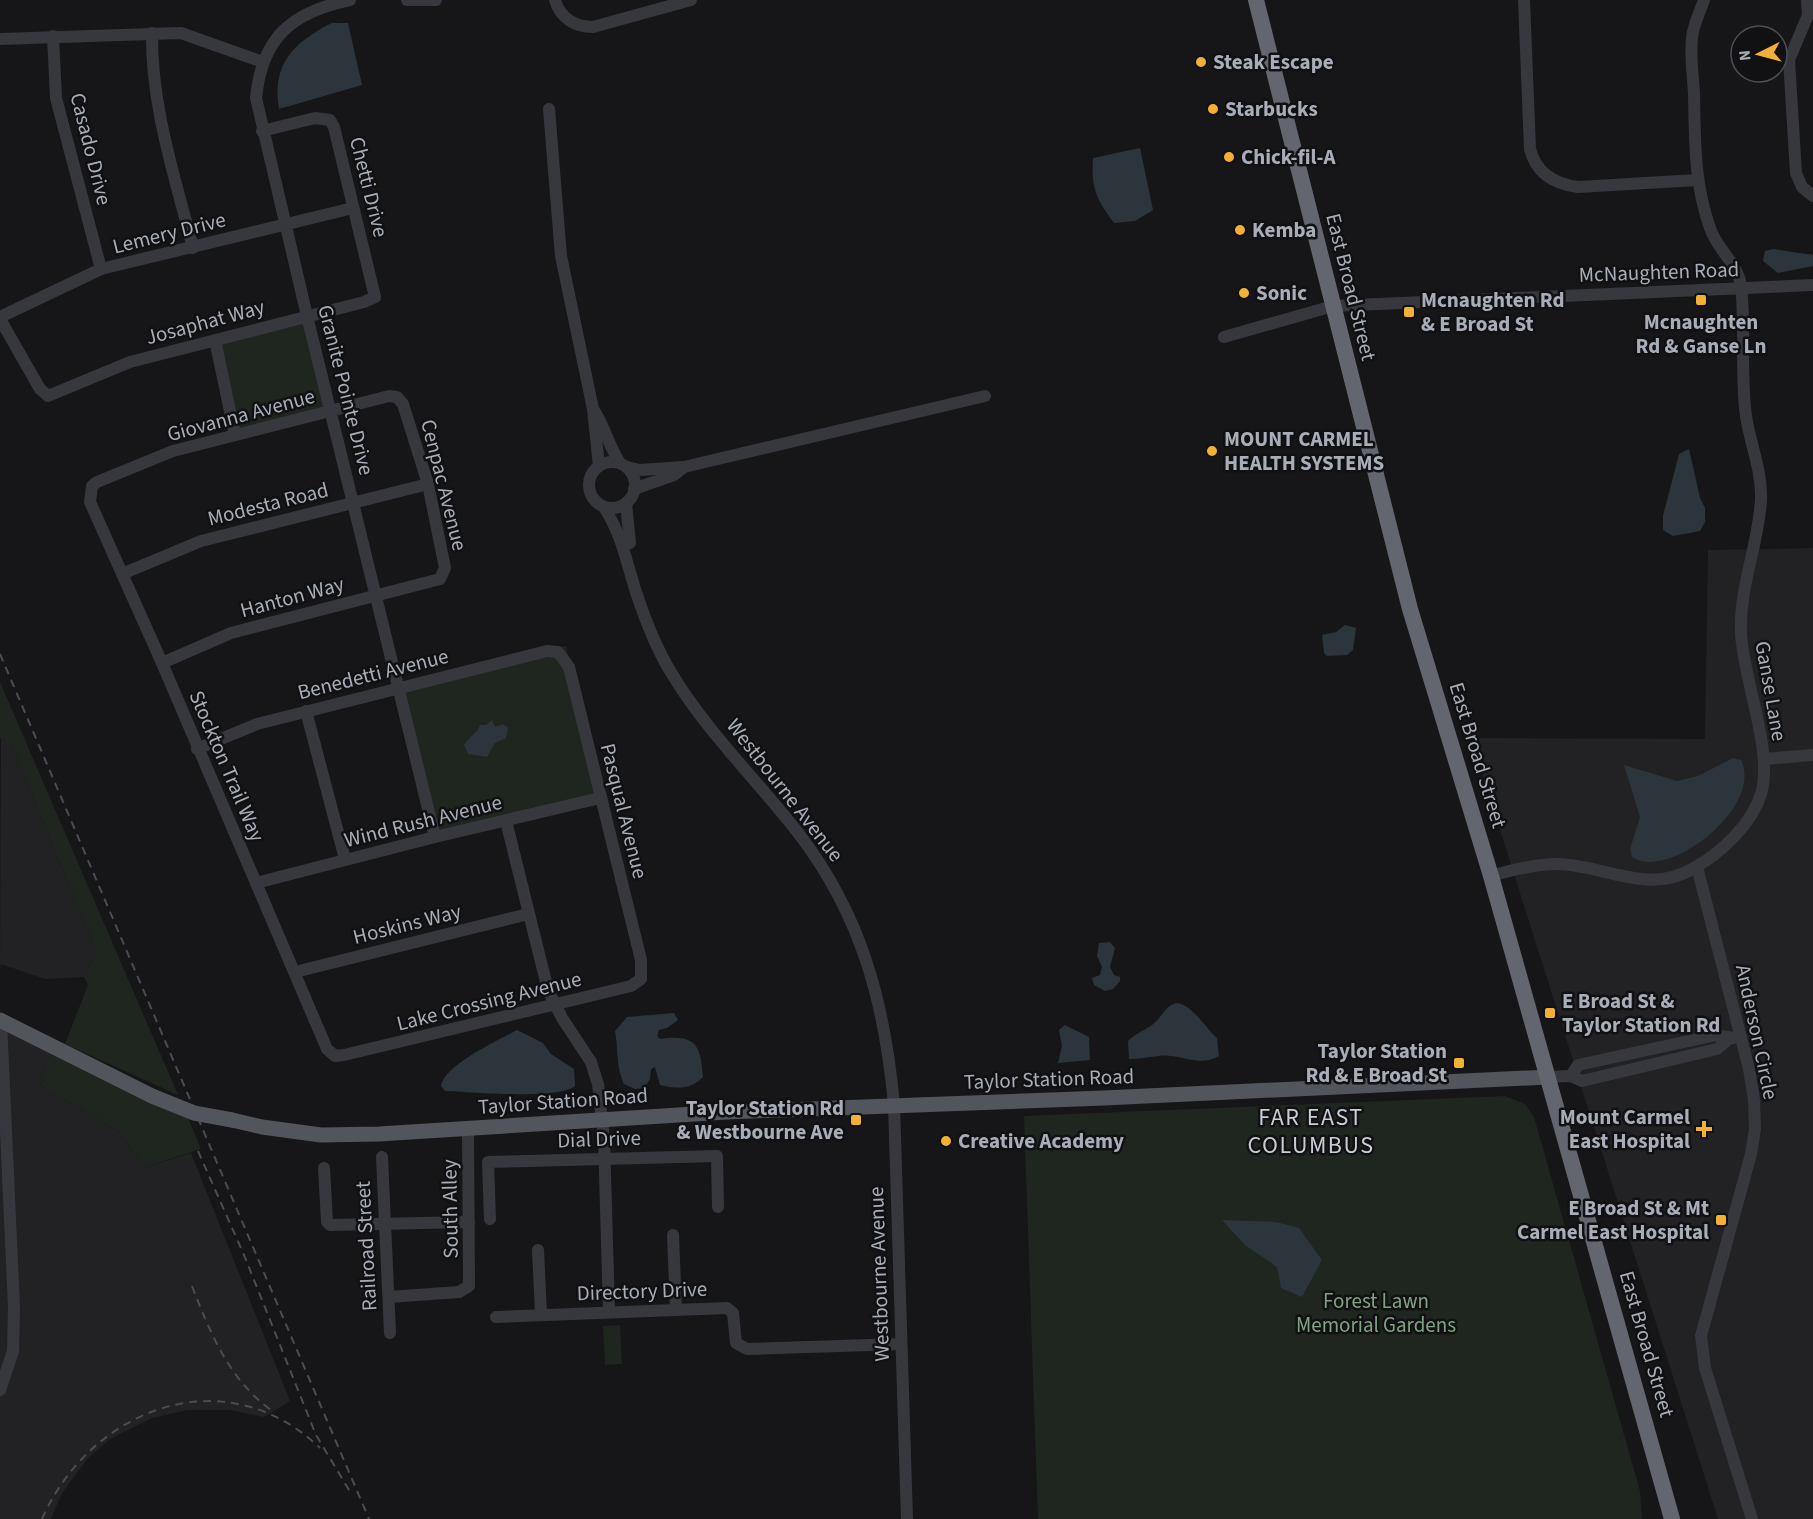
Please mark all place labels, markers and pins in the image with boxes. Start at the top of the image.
place label: Steak Escape [1213,47,1334,77]
marker: Steak Escape [1194,55,1208,69]
place label: Starbucks [1225,94,1318,124]
marker: Starbucks [1206,102,1220,116]
place label: Chick-fil-A [1241,142,1336,172]
marker: Chick-fil-A [1222,150,1236,164]
place label: Kemba [1252,215,1316,245]
marker: Kemba [1233,223,1247,237]
place label: Sonic [1256,278,1307,308]
place label: Mcnaughten Rd & E Broad St [1421,285,1565,339]
marker: Sonic [1237,286,1251,300]
marker: Mcnaughten Rd & Ganse Ln [1694,293,1708,307]
marker: Mcnaughten Rd & E Broad St [1402,305,1416,319]
place label: Mcnaughten Rd & Ganse Ln [1636,307,1766,361]
place label: MOUNT CARMEL HEALTH SYSTEMS [1224,424,1384,478]
marker: MOUNT CARMEL HEALTH SYSTEMS [1205,444,1219,458]
place label: E Broad St & Taylor Station Rd [1562,986,1720,1040]
marker: E Broad St & Taylor Station Rd [1543,1006,1557,1020]
place label: Taylor Station Rd & E Broad St [1305,1036,1447,1090]
marker: Taylor Station Rd & E Broad St [1452,1056,1466,1070]
place label: Taylor Station Rd & Westbourne Ave [676,1093,844,1147]
place label: Mount Carmel East Hospital [1560,1102,1690,1156]
marker: Taylor Station Rd & Westbourne Ave [849,1113,863,1127]
marker: Mount Carmel East Hospital [1695,1120,1713,1138]
place label: Creative Academy [958,1126,1124,1156]
marker: Creative Academy [939,1134,953,1148]
place label: E Broad St & Mt Carmel East Hospital [1517,1193,1709,1247]
marker: E Broad St & Mt Carmel East Hospital [1714,1213,1728,1227]

